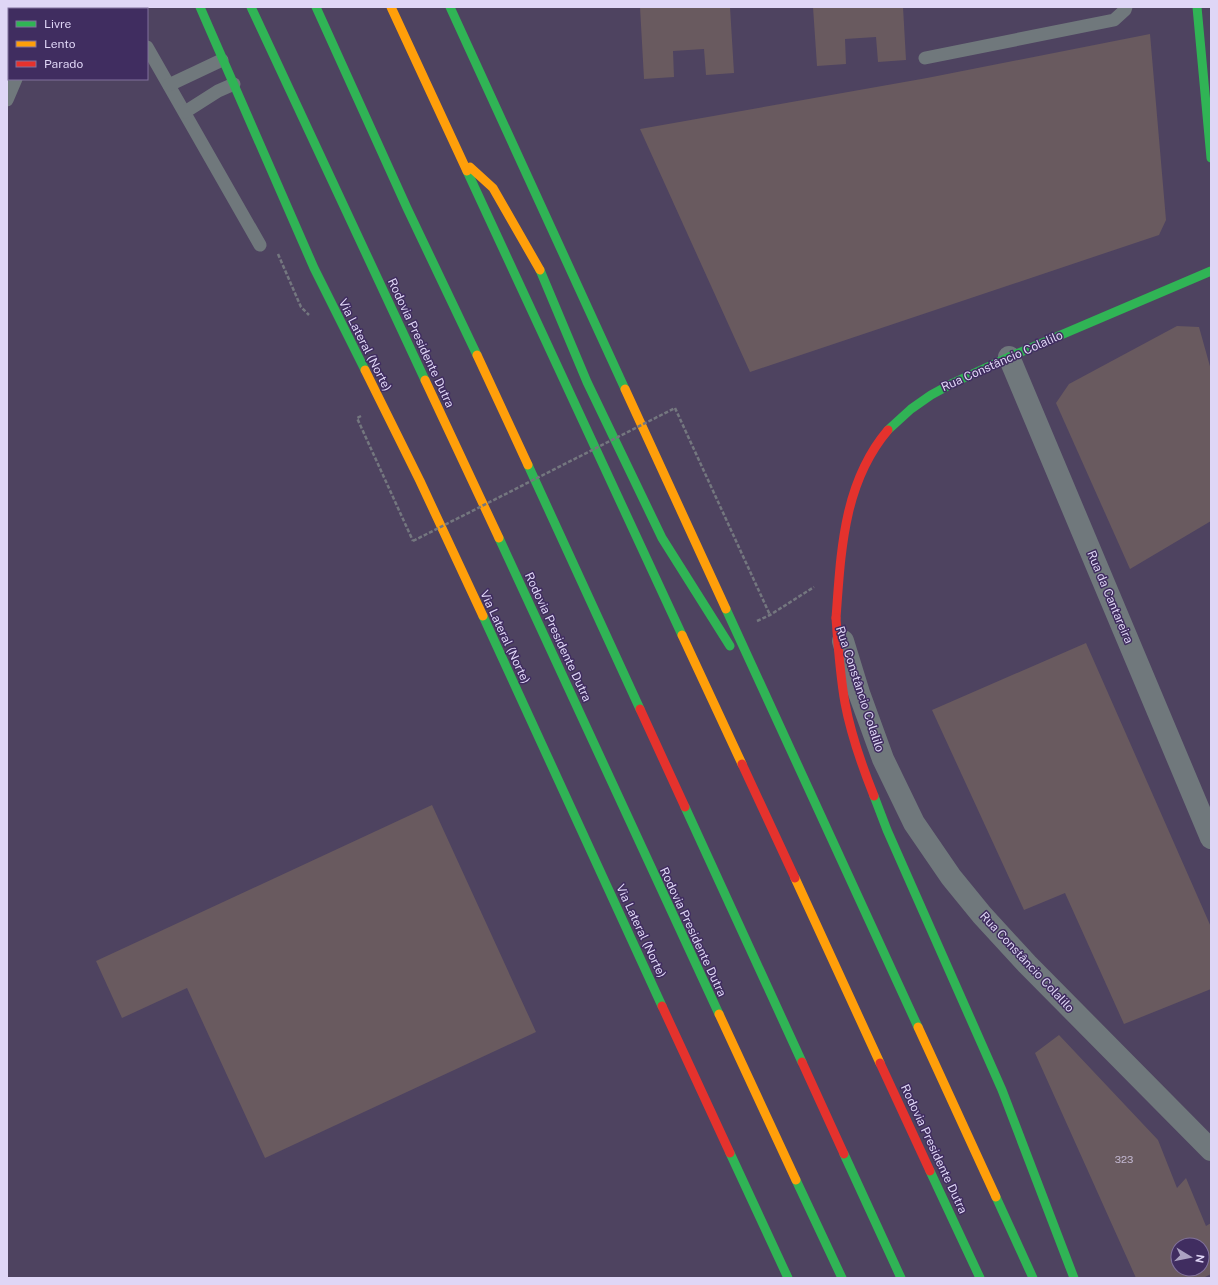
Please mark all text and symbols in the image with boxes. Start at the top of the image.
legend [8,8,148,80]
text: Livre [44,17,72,31]
text: Lento [44,37,76,51]
text: Parado [44,57,83,71]
street label: Rodovia Presidente Dutra [385,276,457,410]
street label: Via Lateral (Norte) [336,297,394,393]
street label: Rua Constâncio Colalilo [939,328,1065,394]
street label: Rua da Cantareira [1084,549,1136,645]
street label: Rodovia Presidente Dutra [522,570,594,704]
street label: Via Lateral (Norte) [477,588,533,686]
street label: Rua Constâncio Colalilo [833,624,887,754]
street label: Rodovia Presidente Dutra [657,865,729,999]
street label: Via Lateral (Norte) [613,882,669,980]
street label: Rua Constâncio Colalilo [977,909,1077,1015]
street label: Rodovia Presidente Dutra [898,1082,970,1216]
house number: 323 [1115,1153,1133,1165]
north arrow [1170,1237,1210,1277]
text: N [1193,1253,1207,1264]

